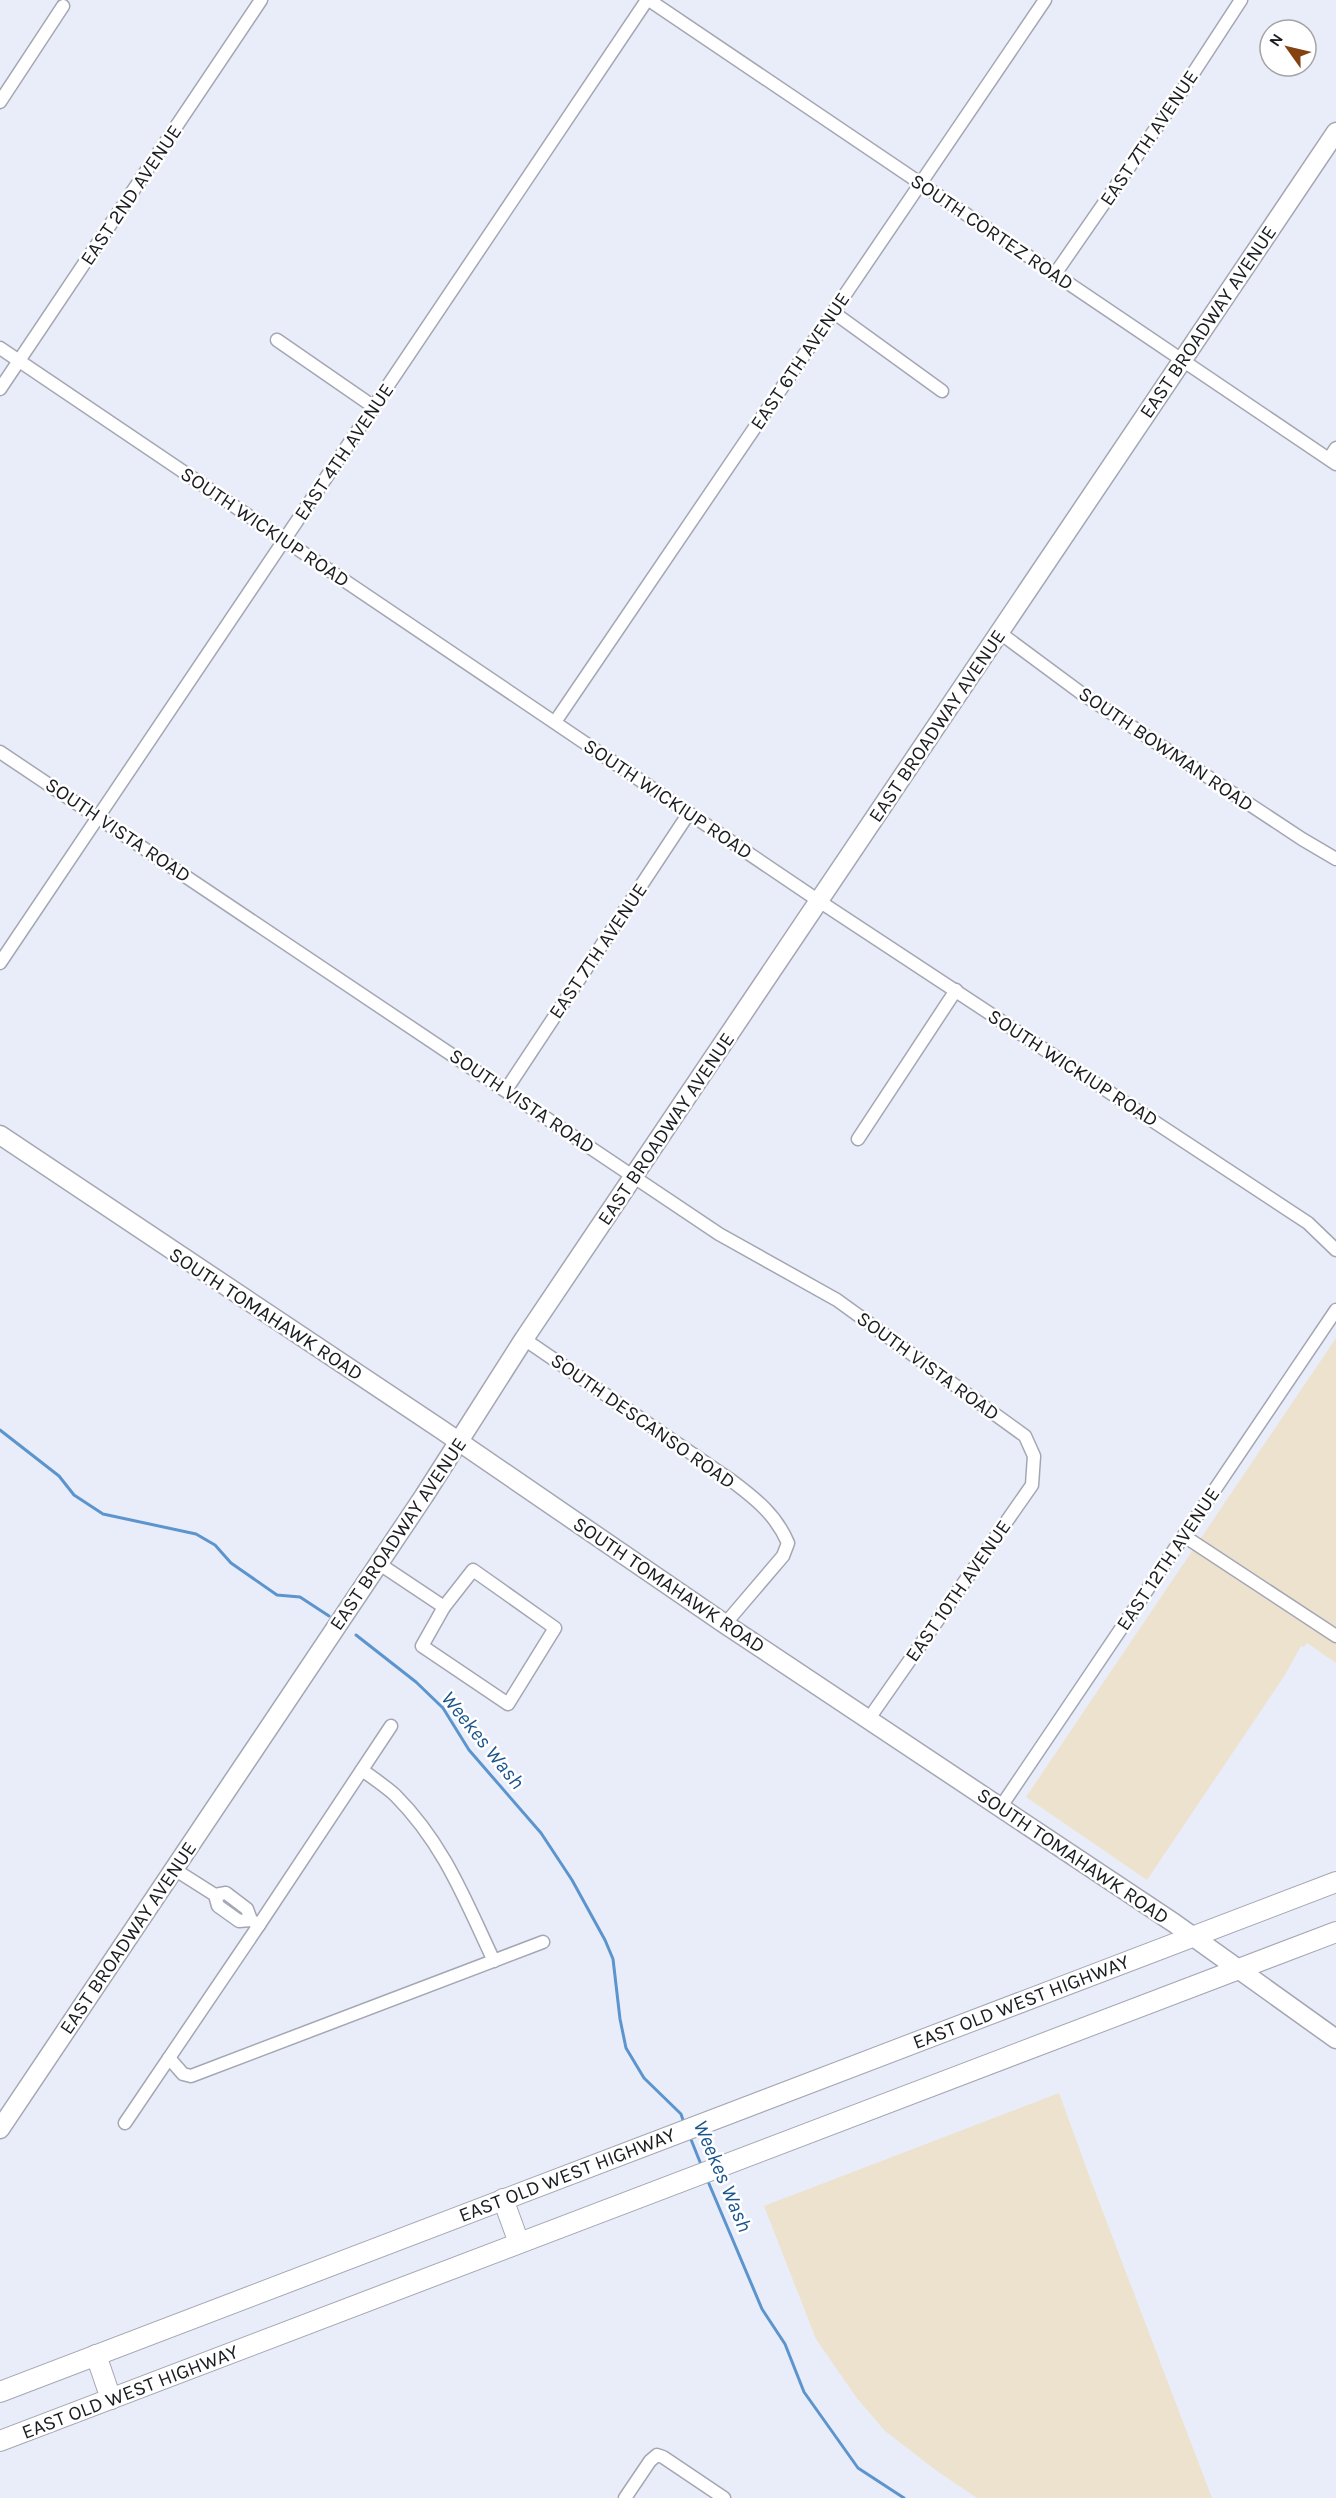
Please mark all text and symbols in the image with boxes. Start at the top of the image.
north arrow [1258,18,1318,78]
text: N [1265,30,1287,50]
street label: EAST 7TH AVENUE [1095,66,1203,210]
street label: EAST 2ND AVENUE [76,121,186,269]
street label: SOUTH CORTEZ ROAD [906,169,1078,295]
street label: EAST BROADWAY AVENUE [1135,221,1281,423]
street label: EAST 6TH AVENUE [746,288,854,434]
street label: EAST 4TH AVENUE [290,379,398,525]
street label: SOUTH WICKIUP ROAD [176,462,354,592]
street label: EAST BROADWAY AVENUE [864,625,1010,827]
street label: SOUTH BOWMAN ROAD [1074,682,1258,816]
street label: SOUTH WICKIUP ROAD [579,734,757,864]
street label: SOUTH VISTA ROAD [41,773,195,887]
street label: EAST 7TH AVENUE [544,879,652,1023]
street label: SOUTH WICKIUP ROAD [984,1004,1162,1132]
street label: EAST BROADWAY AVENUE [593,1028,739,1230]
street label: SOUTH VISTA ROAD [445,1044,599,1158]
street label: SOUTH TOMAHAWK ROAD [165,1243,367,1385]
street label: SOUTH VISTA ROAD [852,1307,1004,1425]
street label: SOUTH DESCANSO ROAD [546,1349,740,1493]
street label: EAST BROADWAY AVENUE [325,1433,471,1635]
street label: EAST 12TH AVENUE [1112,1483,1224,1635]
street label: SOUTH TOMAHAWK ROAD [569,1512,769,1658]
street label: EAST 10TH AVENUE [901,1516,1015,1666]
water label: Weekes Wash [436,1686,530,1794]
street label: SOUTH TOMAHAWK ROAD [973,1783,1173,1929]
street label: EAST BROADWAY AVENUE [55,1837,201,2039]
street label: EAST OLD WEST HIGHWAY [909,1950,1133,2054]
water label: Weekes Wash [689,2117,757,2235]
street label: EAST OLD WEST HIGHWAY [455,2123,679,2227]
street label: EAST OLD WEST HIGHWAY [18,2340,242,2444]

